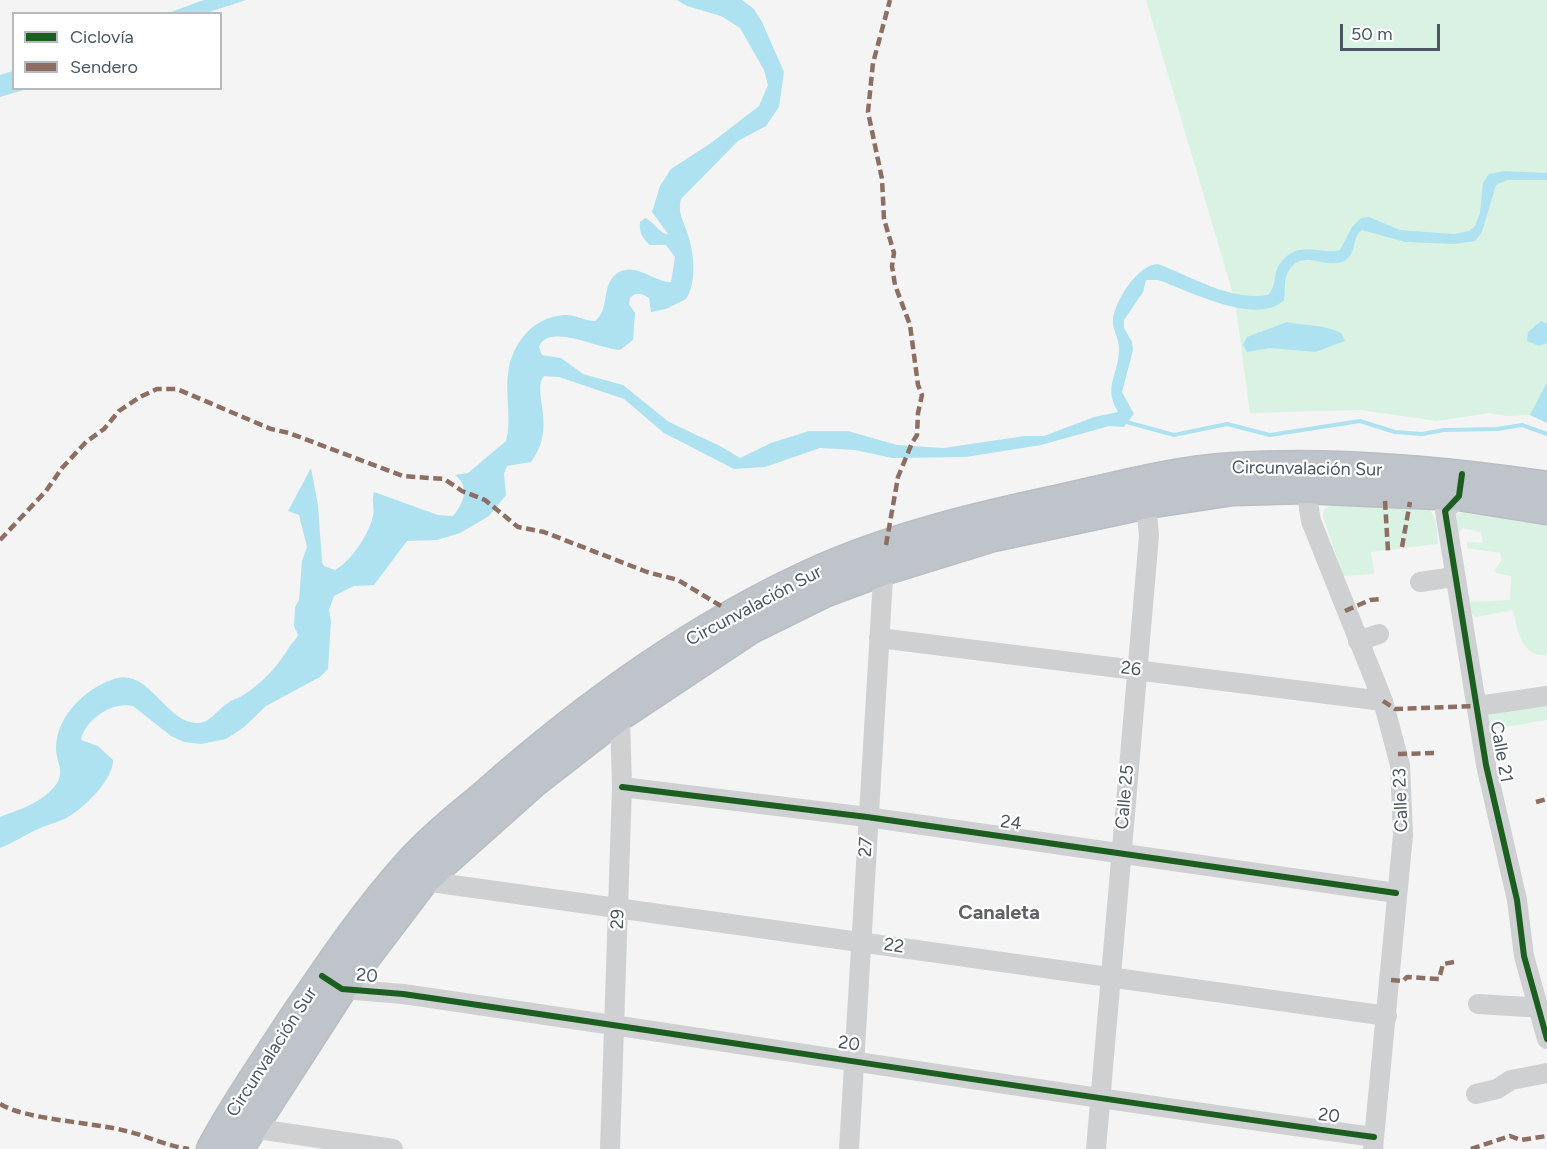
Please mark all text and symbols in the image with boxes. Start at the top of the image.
legend [12,12,222,90]
scale bar [1343,12,1444,50]
text: 50 m [1351,23,1393,45]
text: Ciclovía [70,26,134,48]
text: Sendero [70,56,138,78]
street label: Circunvalación Sur [1232,457,1382,481]
street label: Circunvalación Sur [683,561,825,651]
street label: 26 [1120,657,1142,681]
street label: Calle 21 [1485,720,1517,784]
street label: Calle 25 [1111,764,1139,830]
street label: Calle 23 [1389,768,1413,832]
street label: 24 [999,811,1023,835]
street label: 27 [855,837,877,857]
district label: Canaleta [958,901,1040,925]
street label: 29 [607,909,629,929]
street label: 22 [883,934,905,958]
street label: 20 [355,964,379,988]
street label: Circunvalación Sur [222,983,322,1121]
street label: 20 [837,1032,861,1056]
street label: 20 [1317,1104,1341,1128]

